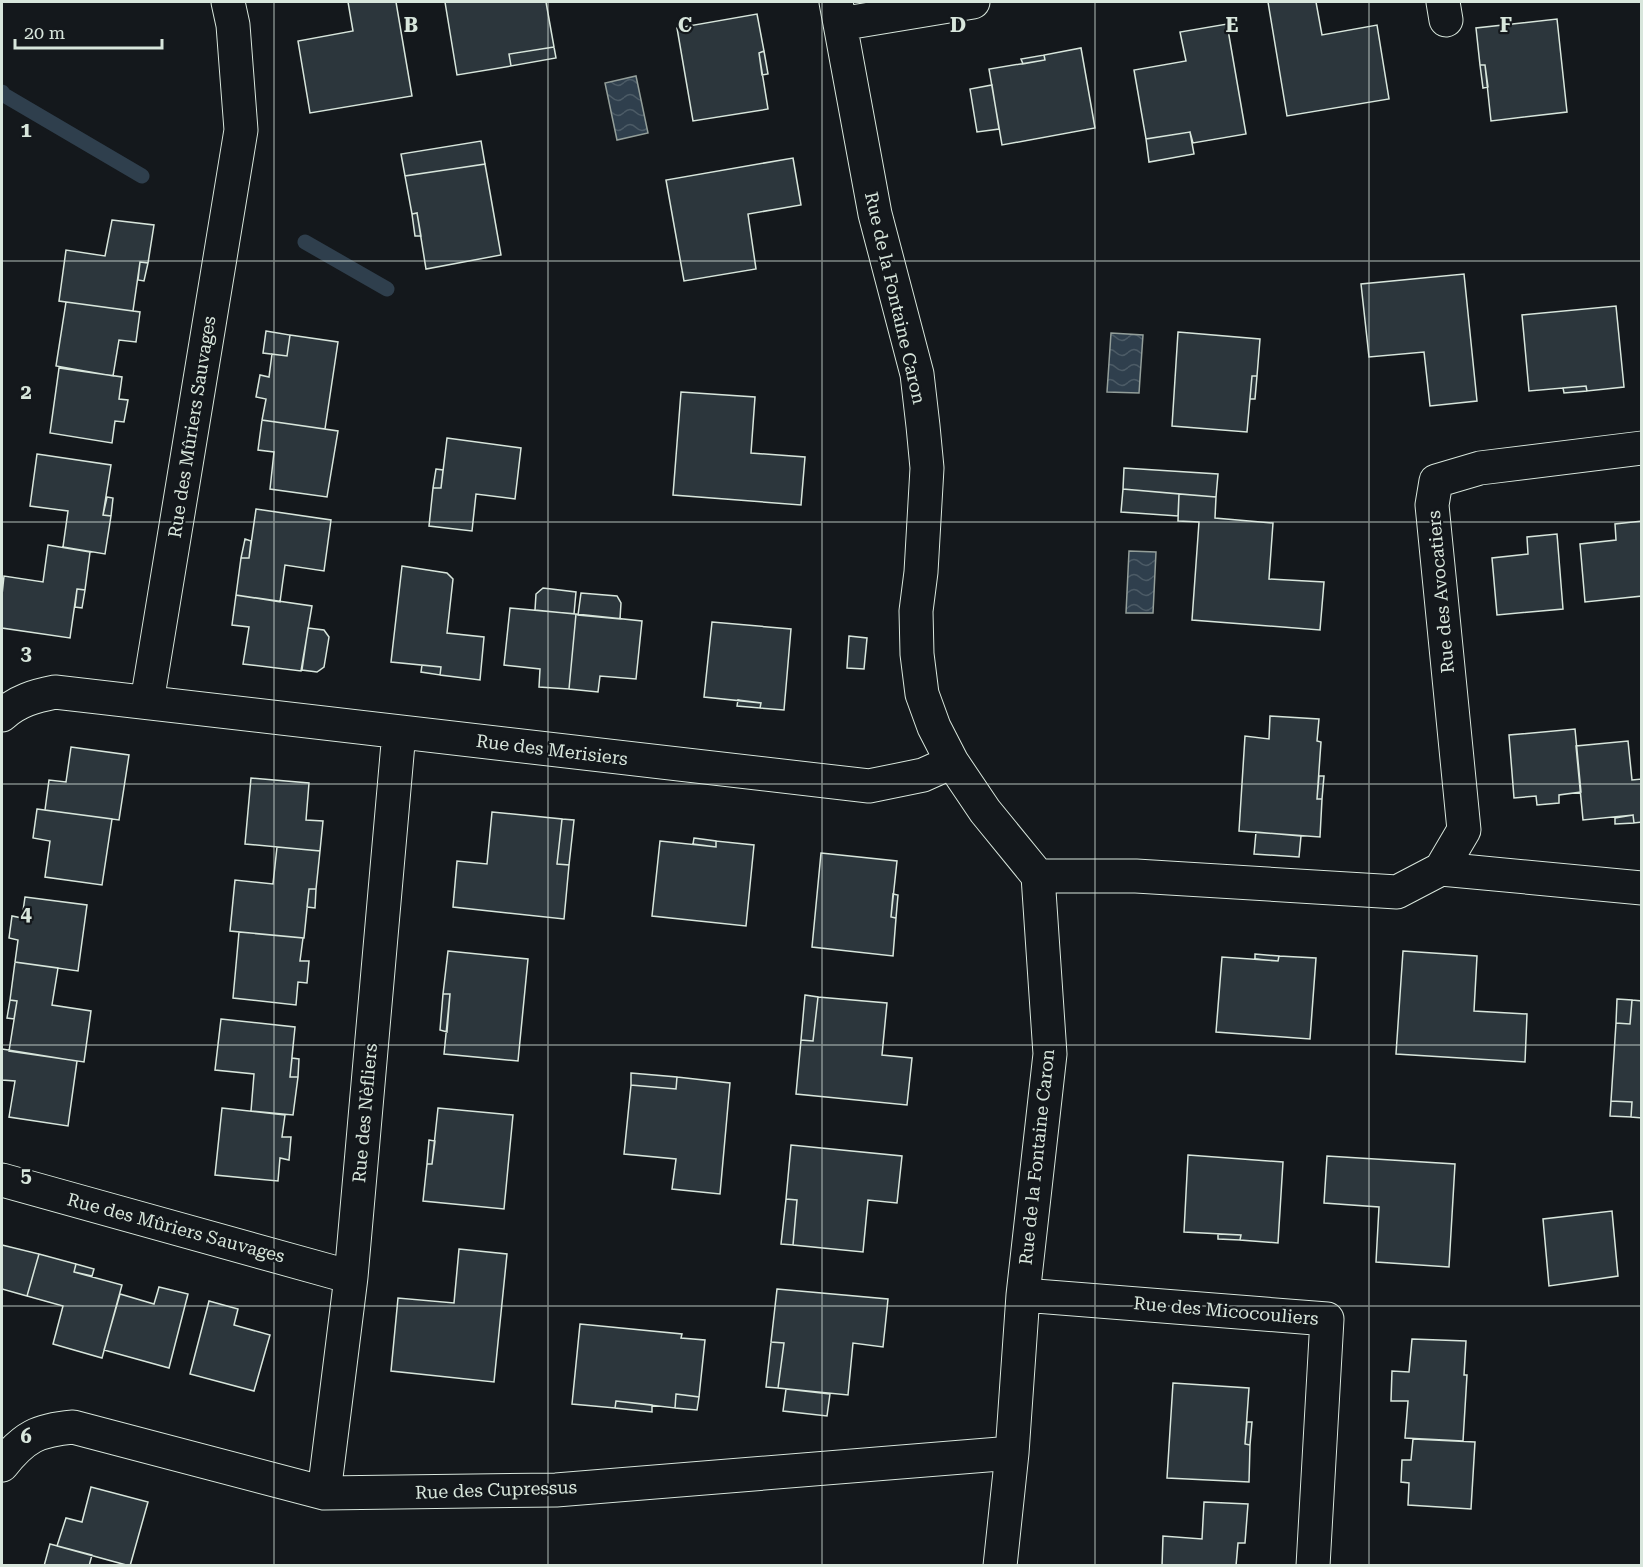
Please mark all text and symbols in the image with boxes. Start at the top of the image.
scale bar [15,12,162,50]
text: B [404,13,418,37]
text: C [678,13,692,37]
text: D [950,13,966,37]
text: E [1226,13,1239,37]
text: F [1500,13,1512,37]
text: 20 m [24,22,65,43]
text: 1 [20,118,32,142]
street label: Rue de la Fontaine Caron [861,190,930,406]
street label: Rue des Mûriers Sauvages [164,314,219,539]
text: 2 [20,380,32,404]
street label: Rue des Avocatiers [1423,510,1458,674]
text: 3 [20,641,32,665]
street label: Rue des Merisiers [475,730,629,769]
text: 4 [20,902,32,926]
street label: Rue des Nèfliers [348,1042,381,1184]
street label: Rue de la Fontaine Caron [1015,1048,1058,1266]
text: 5 [20,1163,32,1187]
street label: Rue des Mûriers Sauvages [65,1188,287,1267]
street label: Rue des Micocouliers [1133,1292,1320,1329]
text: 6 [20,1424,32,1448]
street label: Rue des Cupressus [415,1476,577,1503]

